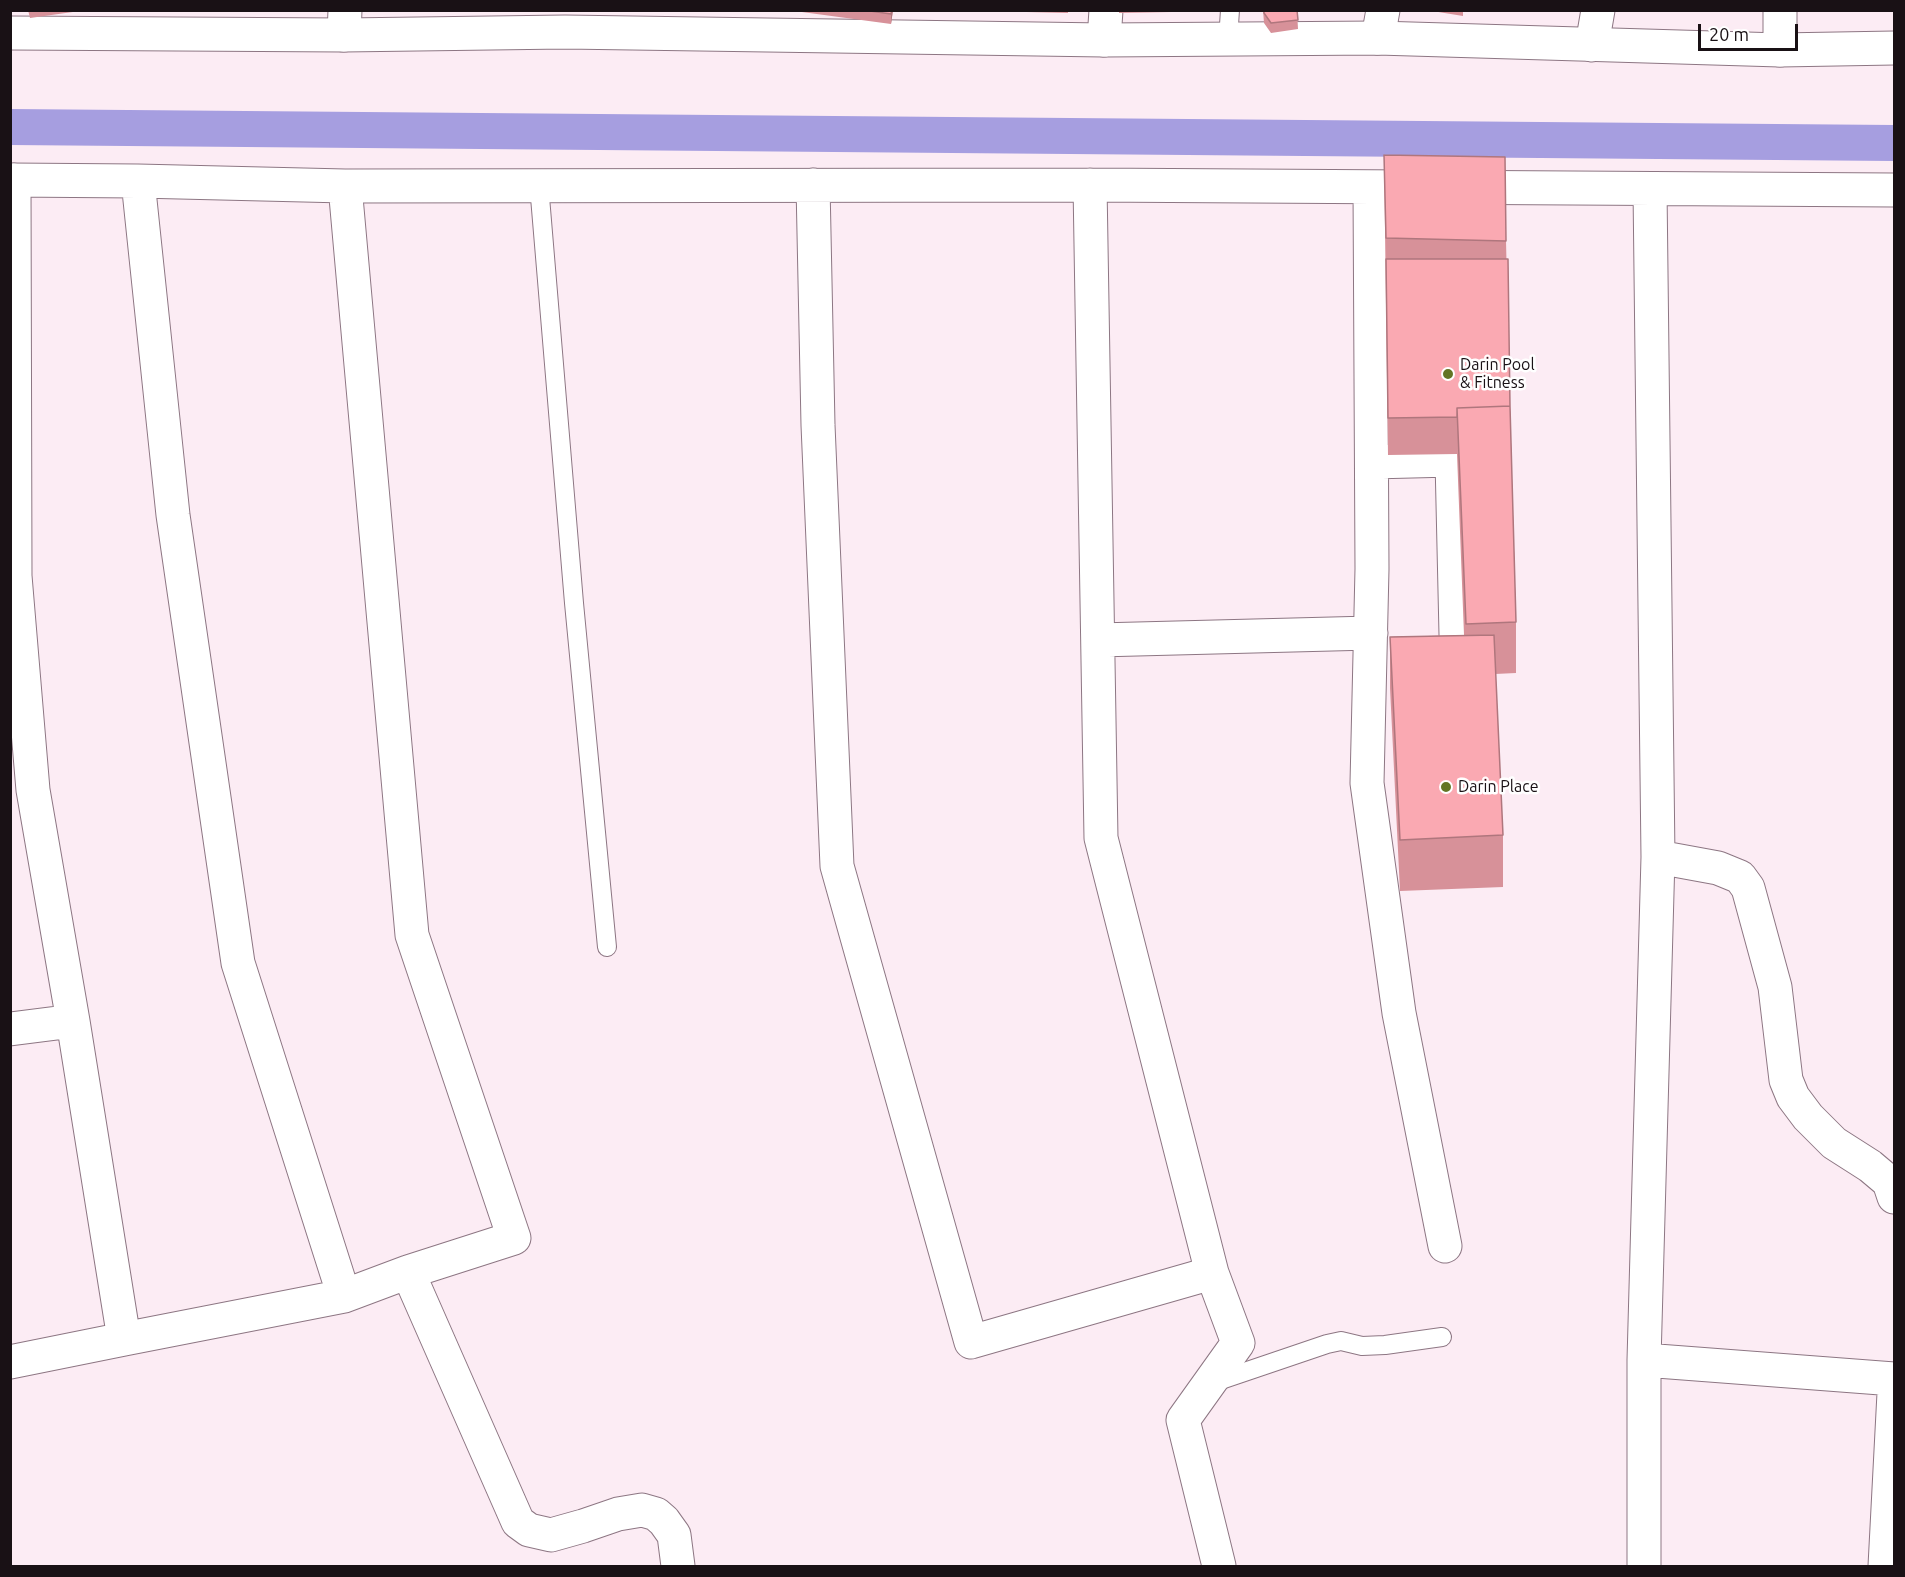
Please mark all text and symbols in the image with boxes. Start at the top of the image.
scale bar [1701,12,1802,50]
text: 20 m [1709,24,1749,44]
place label: Darin Pool & Fitness [1460,355,1535,393]
marker: Darin Pool & Fitness [1441,367,1455,381]
place label: Darin Place [1458,777,1539,797]
marker: Darin Place [1439,780,1453,794]

